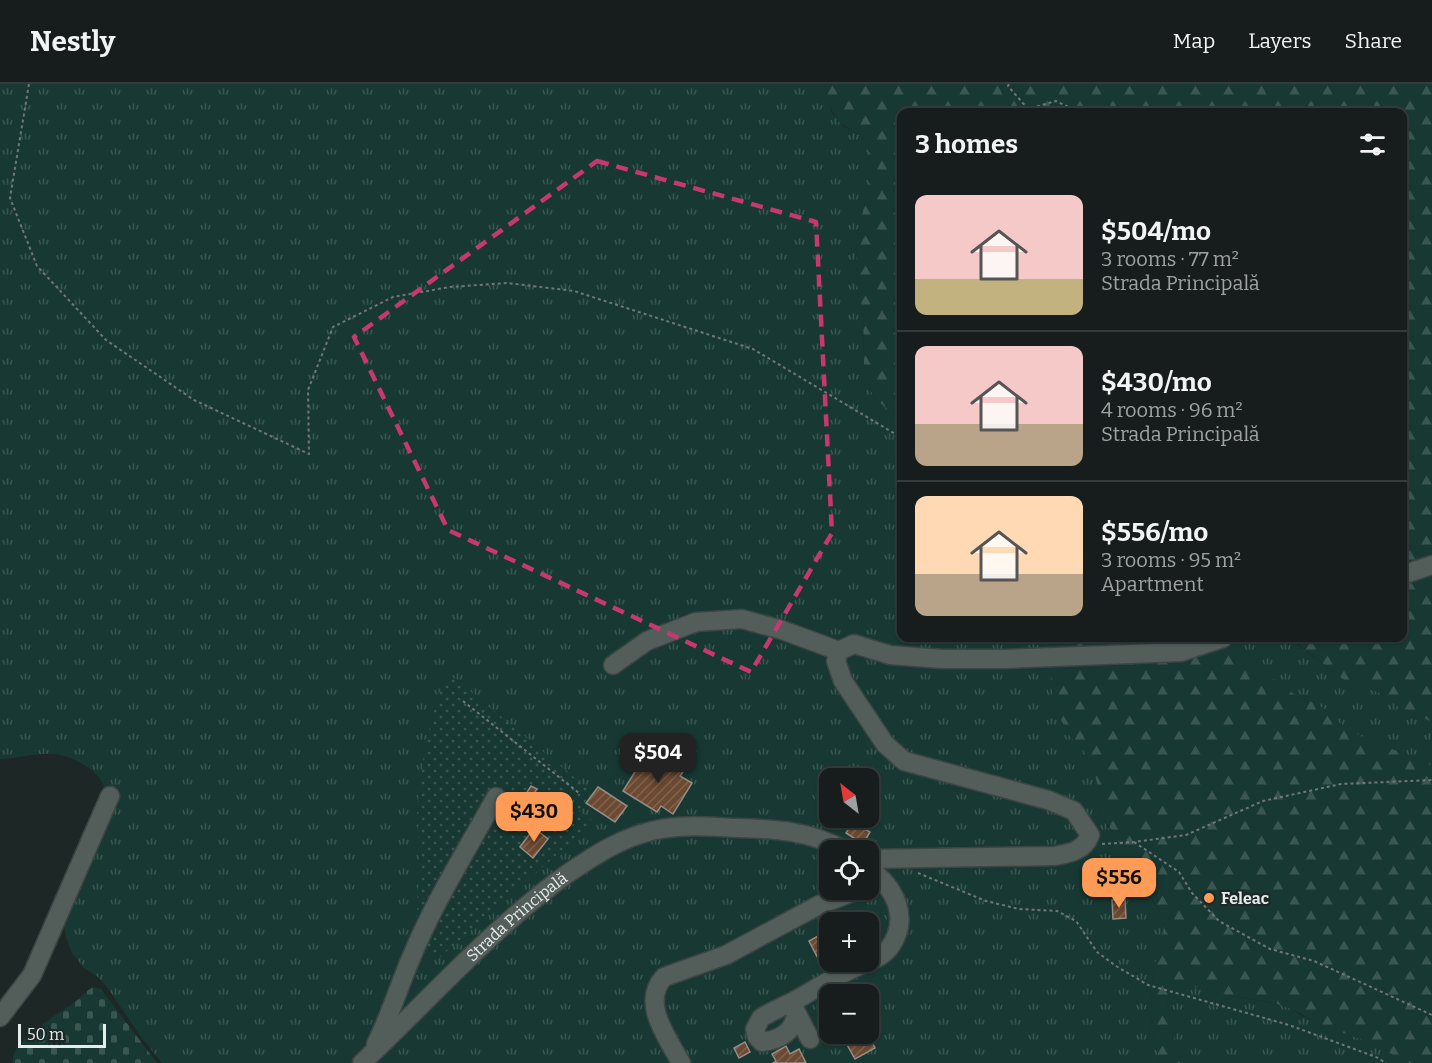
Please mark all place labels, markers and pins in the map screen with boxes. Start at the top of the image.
pin: $504 [622,733,694,784]
pin: $430 [498,792,570,843]
pin: $556 [1083,858,1155,909]
place label: Feleac [1221,889,1269,908]
marker: Feleac [1202,891,1216,905]

